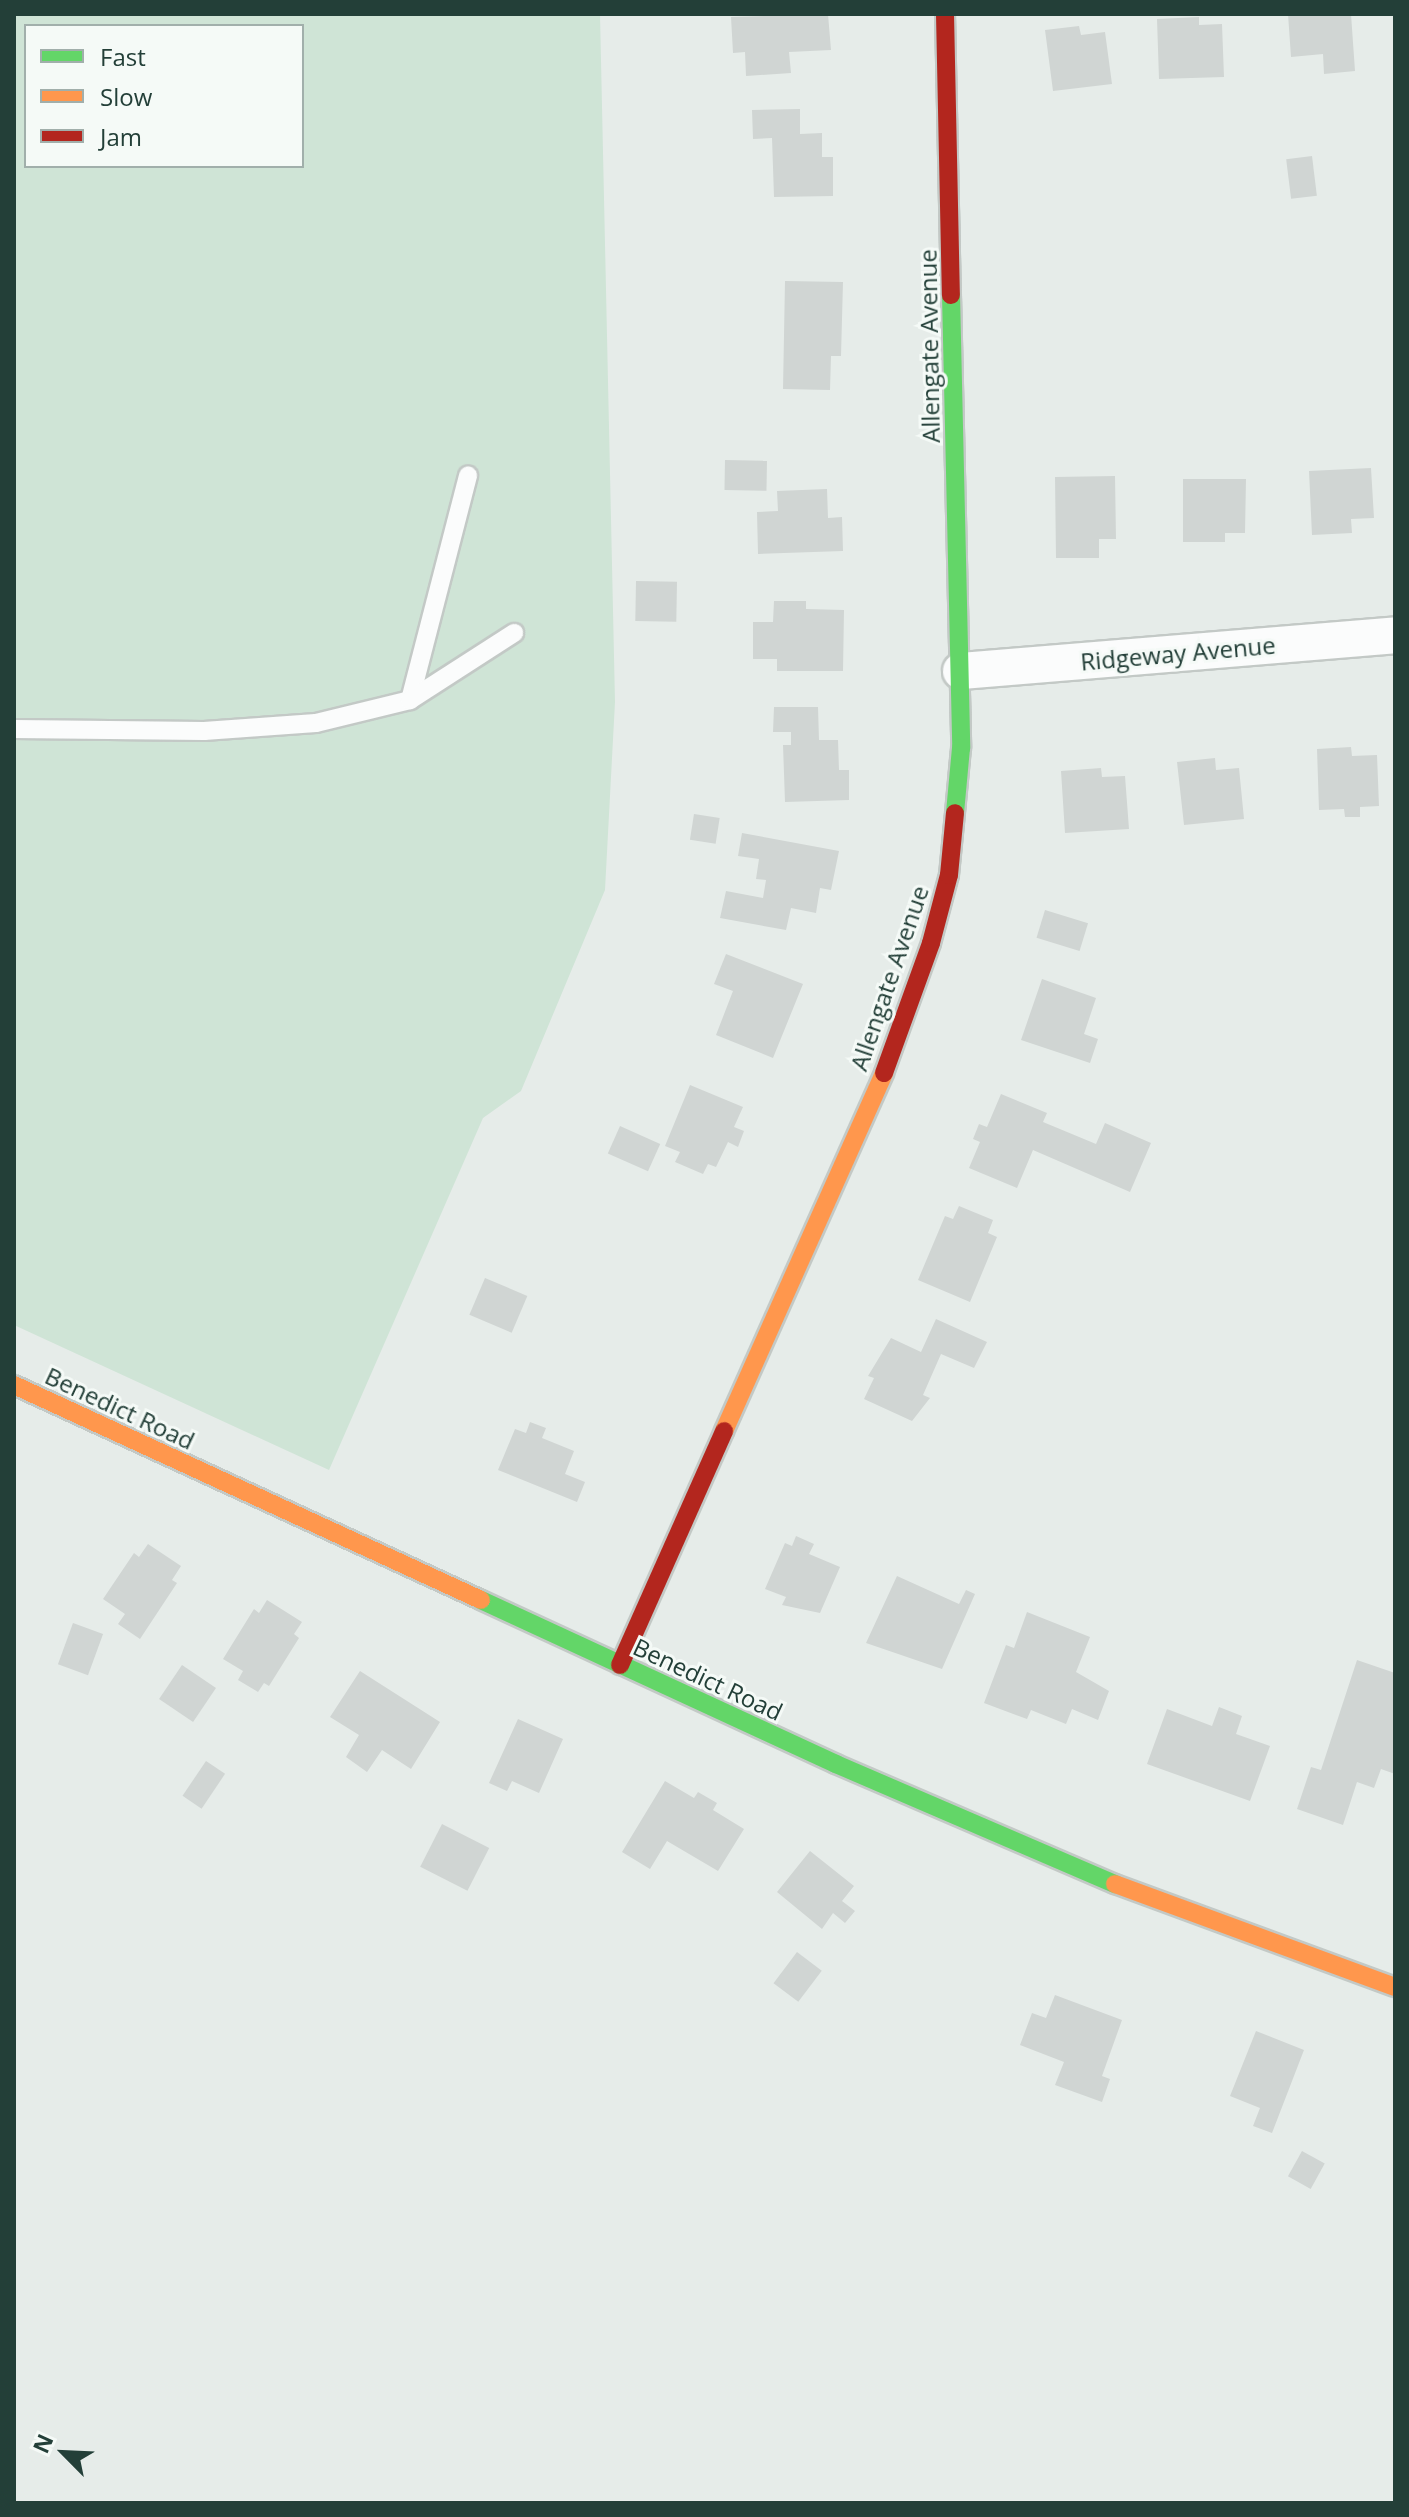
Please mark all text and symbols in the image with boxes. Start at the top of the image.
legend [24,24,304,168]
text: Fast [100,40,146,73]
text: Slow [100,80,152,113]
text: Jam [100,120,142,153]
street label: Allengate Avenue [913,249,945,443]
street label: Ridgeway Avenue [1079,630,1277,676]
street label: Allengate Avenue [844,882,934,1074]
street label: Benedict Road [41,1361,199,1455]
street label: Benedict Road [629,1632,787,1726]
north arrow [24,2413,104,2493]
text: N [25,2429,59,2458]

